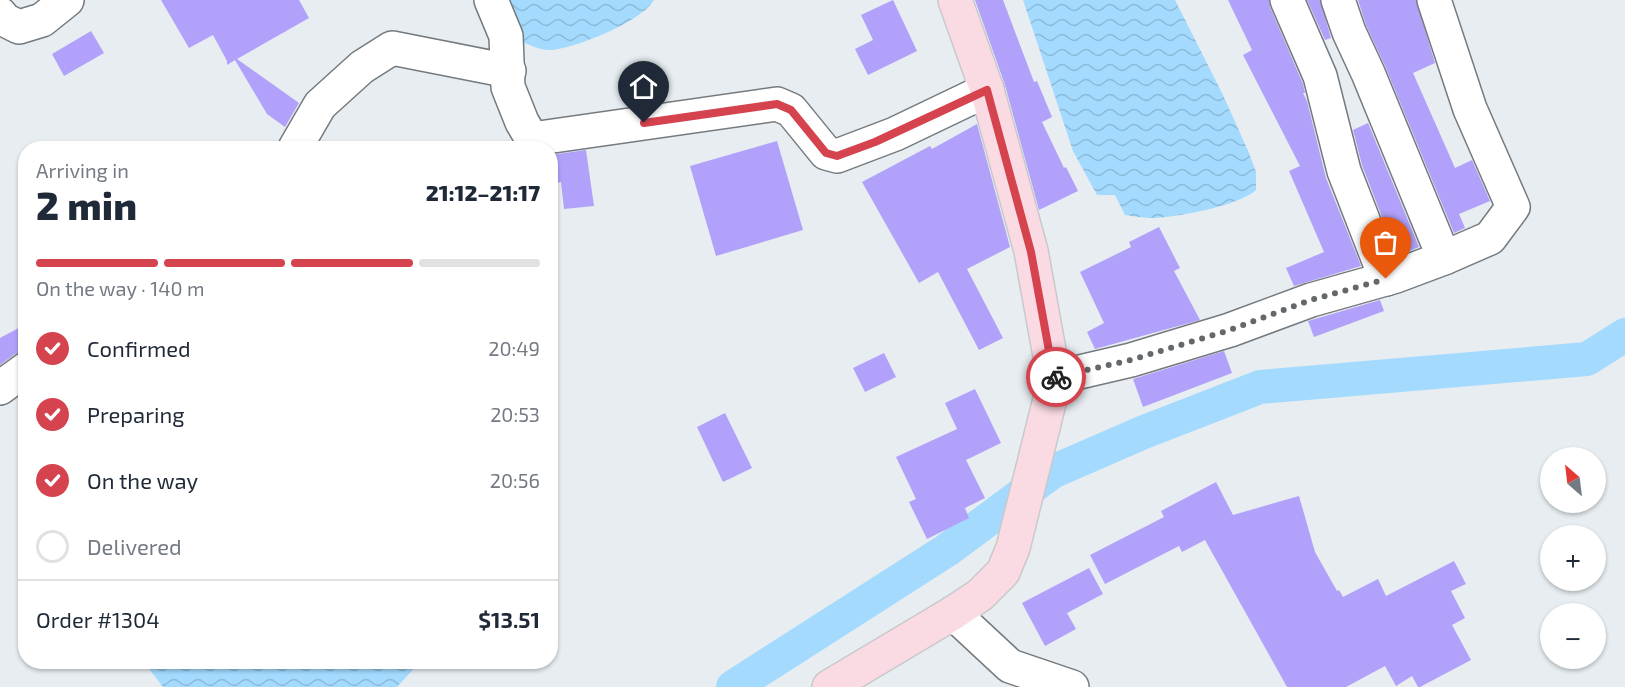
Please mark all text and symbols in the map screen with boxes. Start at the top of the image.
pin [618,61,669,123]
icon: home [627,70,660,103]
text: Arriving in [36,158,129,182]
text: 21:12–21:17 [426,179,540,205]
text: 2 min [36,181,137,228]
pin [1360,217,1411,279]
icon: bag [1369,226,1402,259]
text: On the way · 140 m [36,276,205,300]
icon: check [36,332,69,365]
text: Confirmed [87,335,191,361]
text: 20:49 [488,336,540,360]
courier [1026,347,1086,407]
icon: bike [1040,361,1073,394]
icon: check [36,398,69,431]
text: Preparing [87,401,185,427]
text: 20:53 [490,402,540,426]
north arrow [1540,447,1606,513]
map controls [1540,447,1606,669]
icon: check [36,464,69,497]
text: On the way [87,467,198,493]
text: 20:56 [490,468,540,492]
button: + [1540,525,1606,591]
text: Delivered [87,533,182,559]
button: − [1540,603,1606,669]
text: Order #1304 [36,606,160,632]
text: $13.51 [478,606,540,632]

